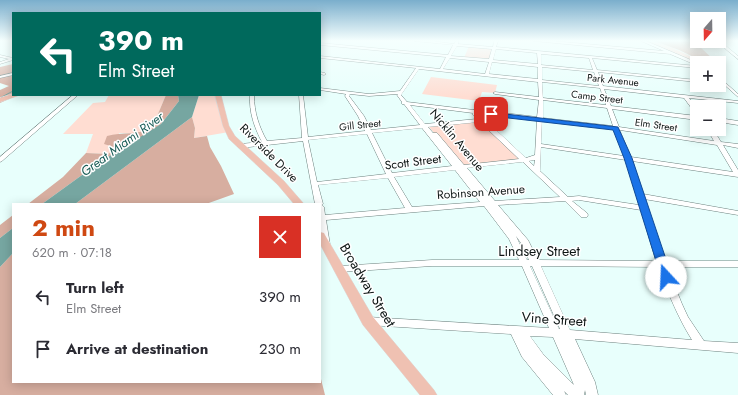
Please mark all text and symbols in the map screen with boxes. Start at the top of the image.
north arrow [690,12,726,48]
map controls [690,12,726,136]
text: 390 m [98,20,184,61]
icon: left [32,28,84,80]
button: + [690,56,726,92]
text: Elm Street [98,58,174,84]
street label: Park Avenue [586,70,640,90]
street label: Camp Street [570,86,624,108]
pin [474,97,508,131]
button: − [690,100,726,136]
icon: arrive [480,103,502,125]
street label: Nicklin Avenue [425,105,489,175]
water label: Great Miami River [76,107,168,181]
street label: Gill Street [338,115,382,135]
street label: Elm Street [634,115,679,135]
street label: Riverside Drive [236,120,302,186]
street label: Scott Street [384,150,442,174]
street label: Robinson Avenue [436,180,526,204]
text: 2 min [32,210,95,245]
button: close [259,216,301,258]
street label: Broadway Street [335,239,401,331]
street label: Lindsey Street [498,241,580,261]
text: 620 m · 07:18 [32,243,112,262]
position arrow [645,256,687,298]
text: Turn left [66,277,124,299]
icon: left [32,286,54,308]
text: 390 m [259,286,301,308]
text: Elm Street [66,299,121,318]
street label: Vine Street [521,307,588,331]
icon: arrive [32,338,54,360]
text: Arrive at destination [66,338,208,360]
text: 230 m [259,338,301,360]

